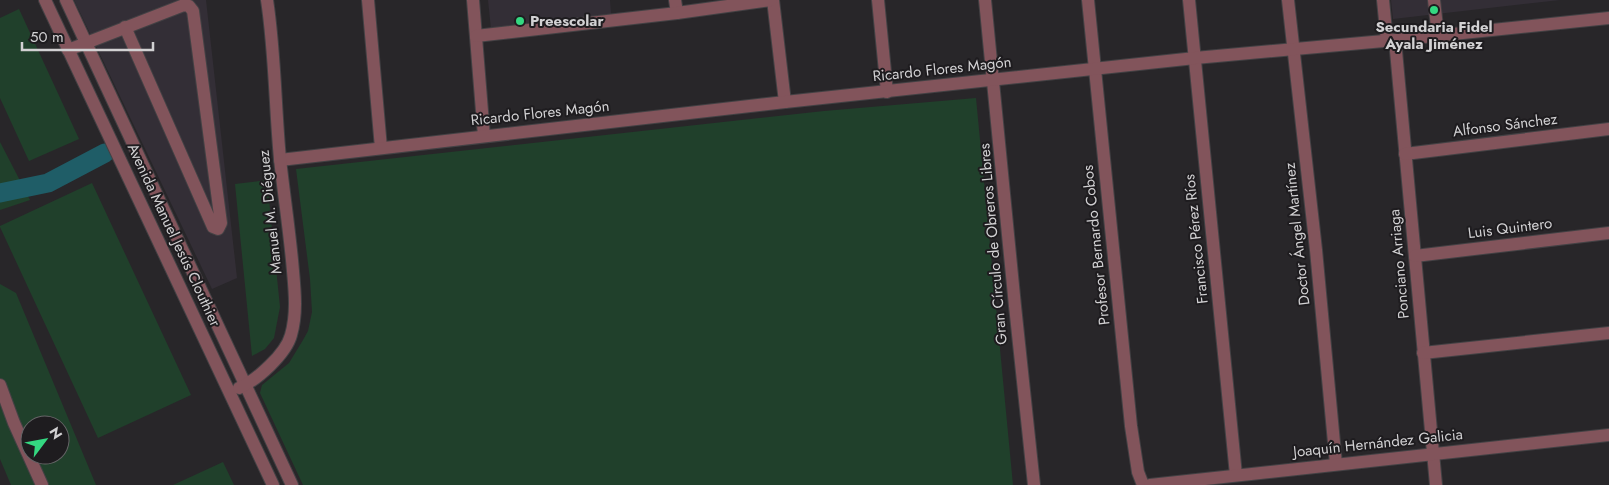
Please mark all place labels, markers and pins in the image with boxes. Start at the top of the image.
marker: Secundaria Fidel Ayala Jiménez [1428,4,1440,16]
place label: Preescolar [530,10,604,32]
marker: Preescolar [514,15,526,27]
place label: Secundaria Fidel Ayala Jiménez [1375,16,1493,55]

